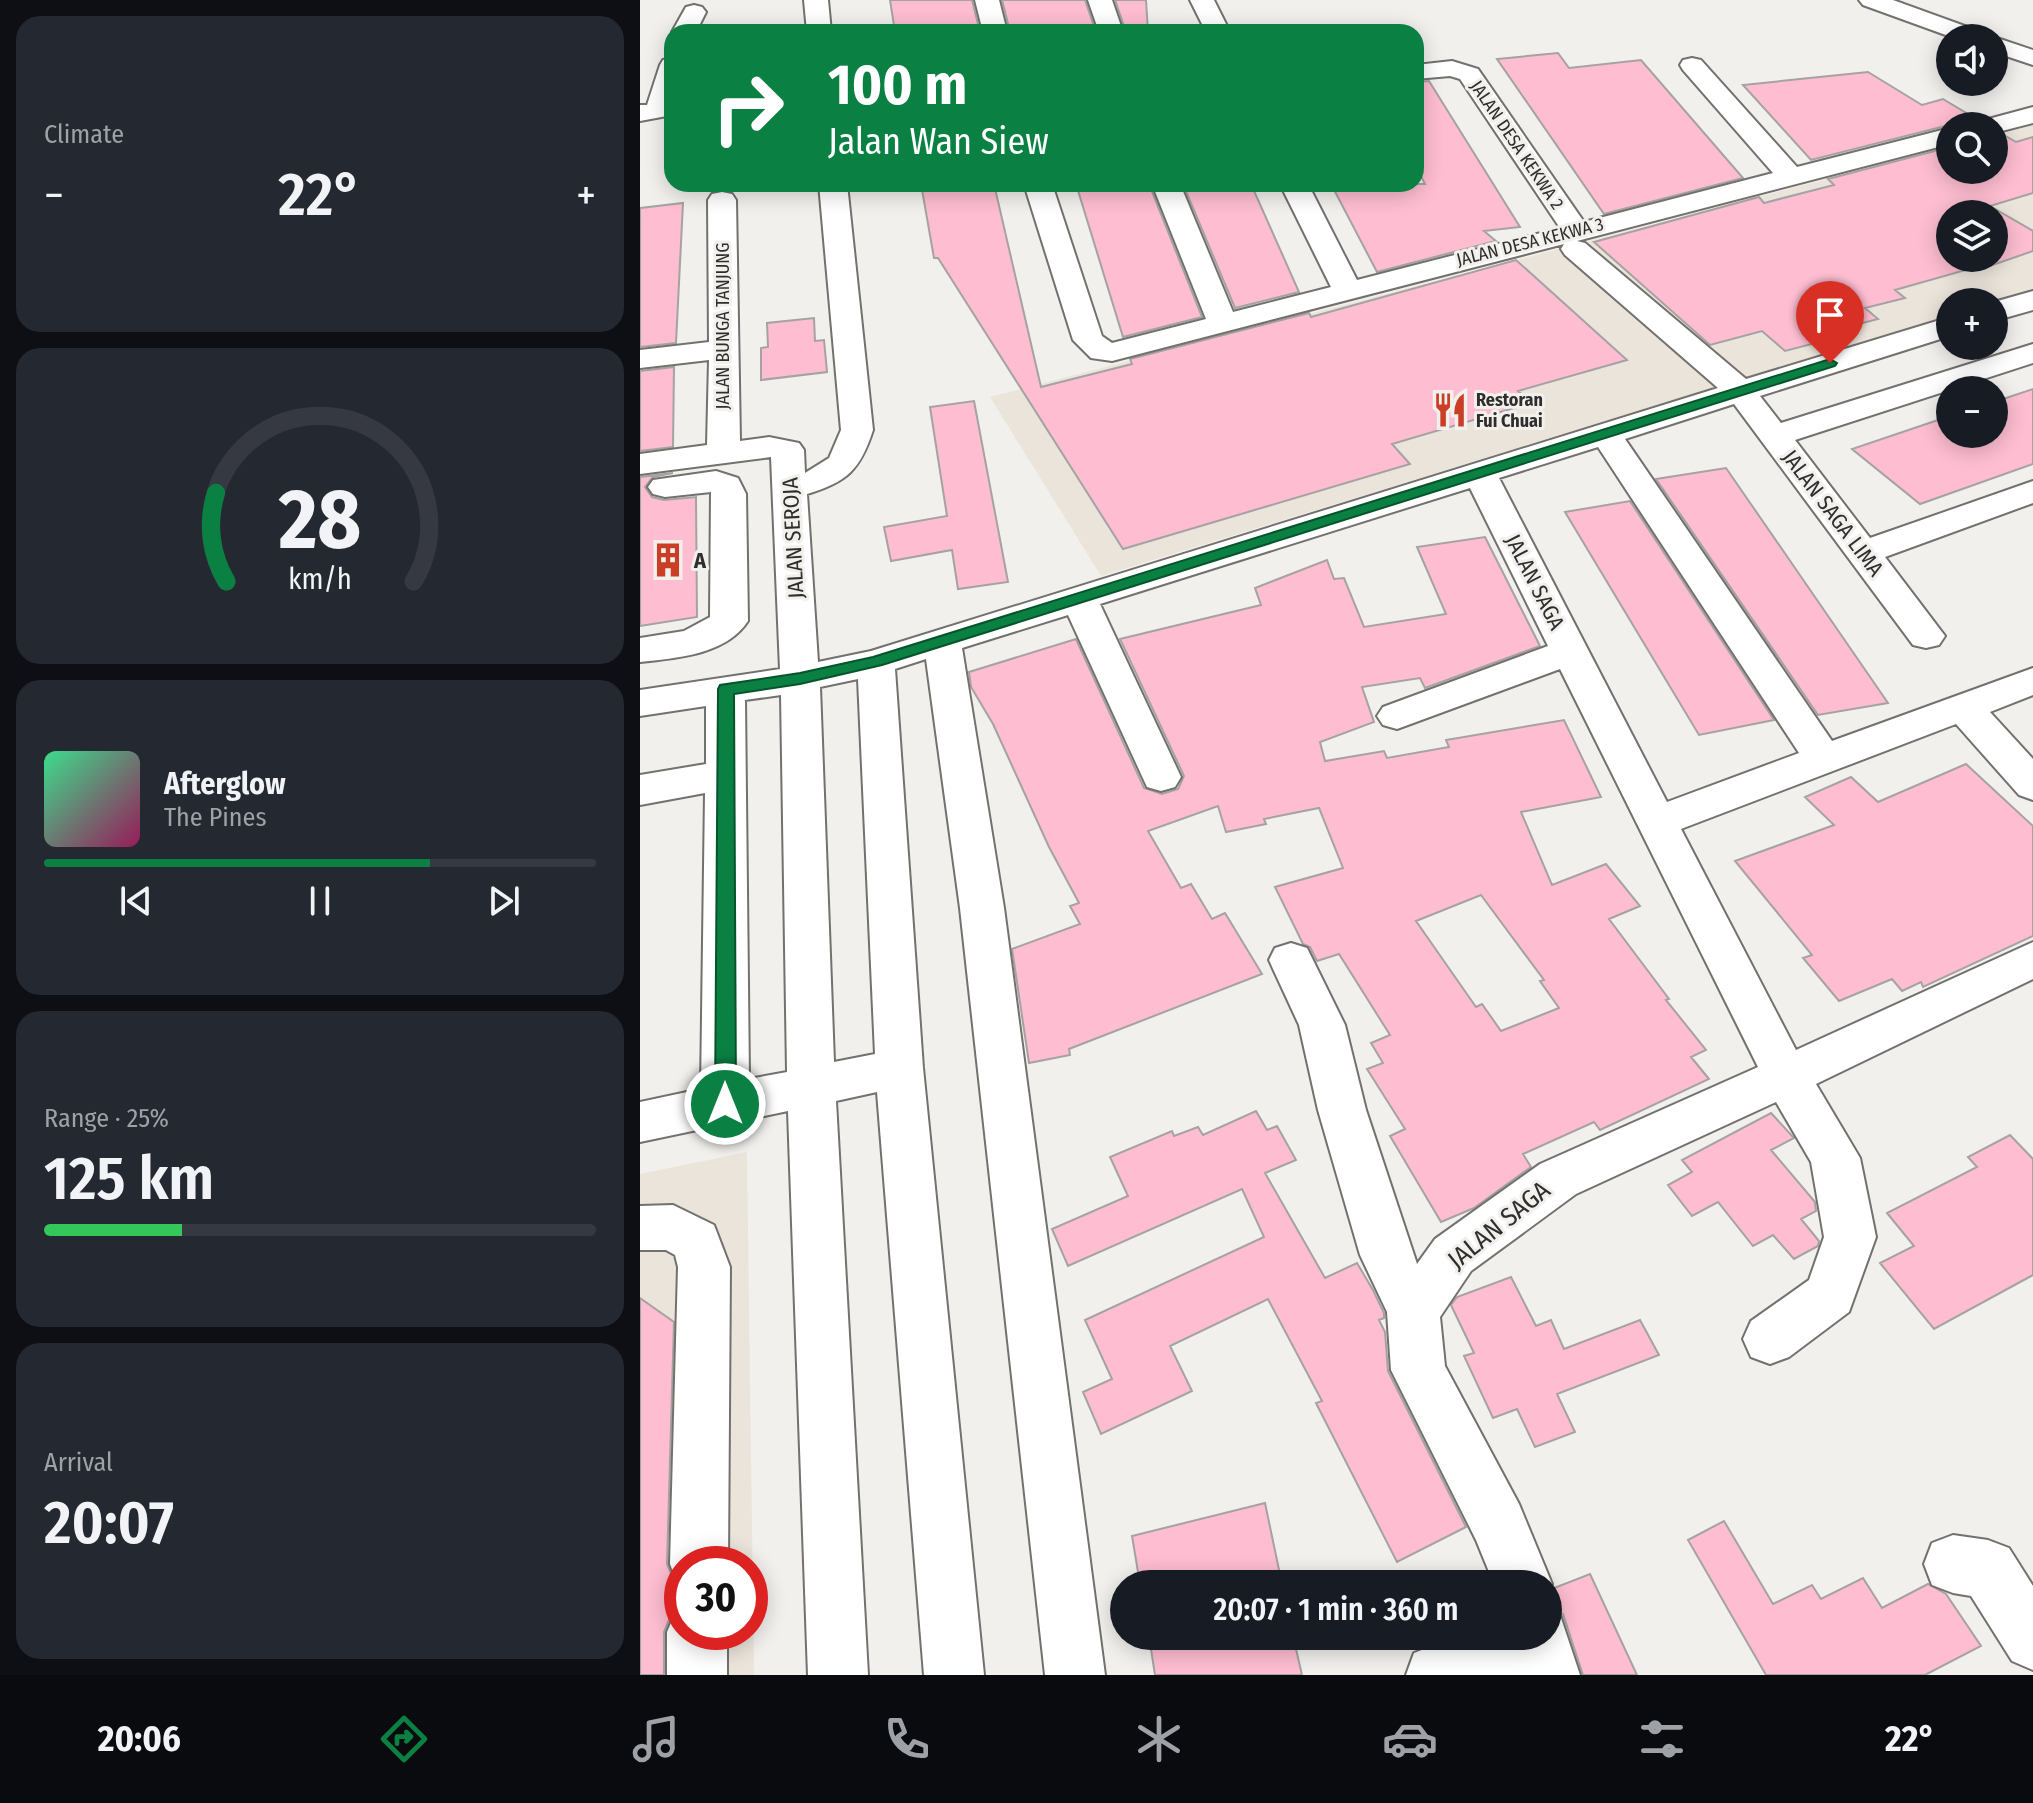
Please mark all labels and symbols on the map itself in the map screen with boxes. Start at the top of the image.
street label: JALAN DESA KEKWA 2 [1466,76,1568,214]
street label: JALAN DESA KEKWA 3 [1454,213,1606,271]
street label: JALAN BUNGA TANJUNG [712,243,734,409]
pin [1796,281,1864,363]
place label: Restoran Fui Chuai [1476,389,1543,432]
restaurant icon: Restoran Fui Chuai [1431,391,1469,429]
street label: JALAN SAGA LIMA [1777,444,1890,582]
street label: JALAN SEROJA [776,476,810,599]
street label: JALAN SAGA [1499,530,1571,635]
building icon: A [649,541,687,579]
place label: A [693,547,707,574]
position arrow [683,1062,767,1146]
street label: JALAN SAGA [1442,1174,1557,1276]
speed limit sign: 30 [664,1546,768,1650]

